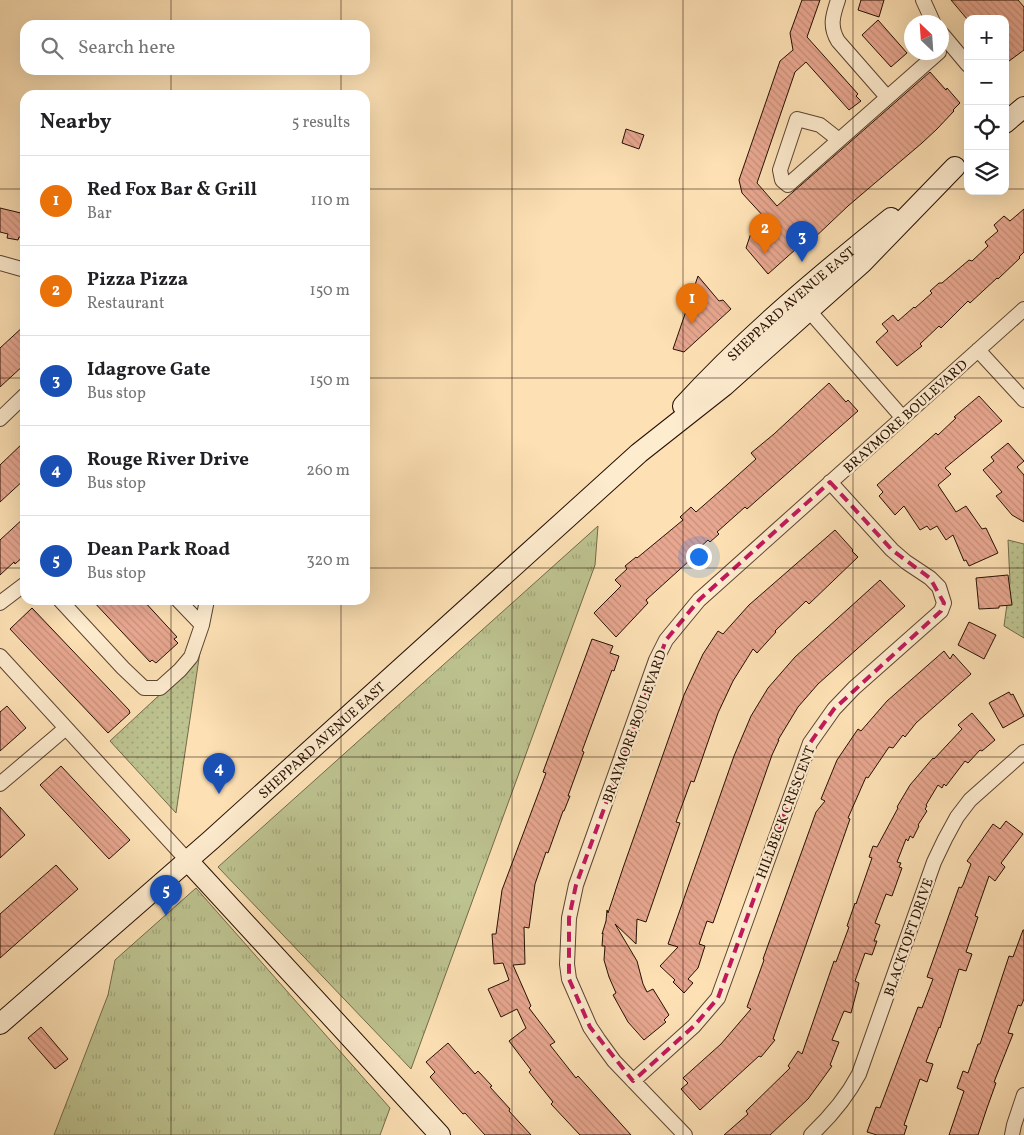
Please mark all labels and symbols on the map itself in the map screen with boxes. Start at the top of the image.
north arrow [904,15,949,60]
pin: 2 [749,213,781,254]
pin: 3 [786,221,818,262]
street label: SHEPPARD AVENUE EAST [724,243,860,366]
pin: 1 [676,283,708,324]
street label: BRAYMORE BOULEVARD [840,356,972,478]
your location [686,544,712,570]
street label: BRAYMORE BOULEVARD [599,648,672,806]
street label: SHEPPARD AVENUE EAST [255,679,390,804]
street label: HILLBECK CRESCENT [752,743,820,882]
pin: 4 [203,753,235,794]
pin: 5 [150,875,182,916]
street label: BLACKTOFT DRIVE [880,876,939,999]

